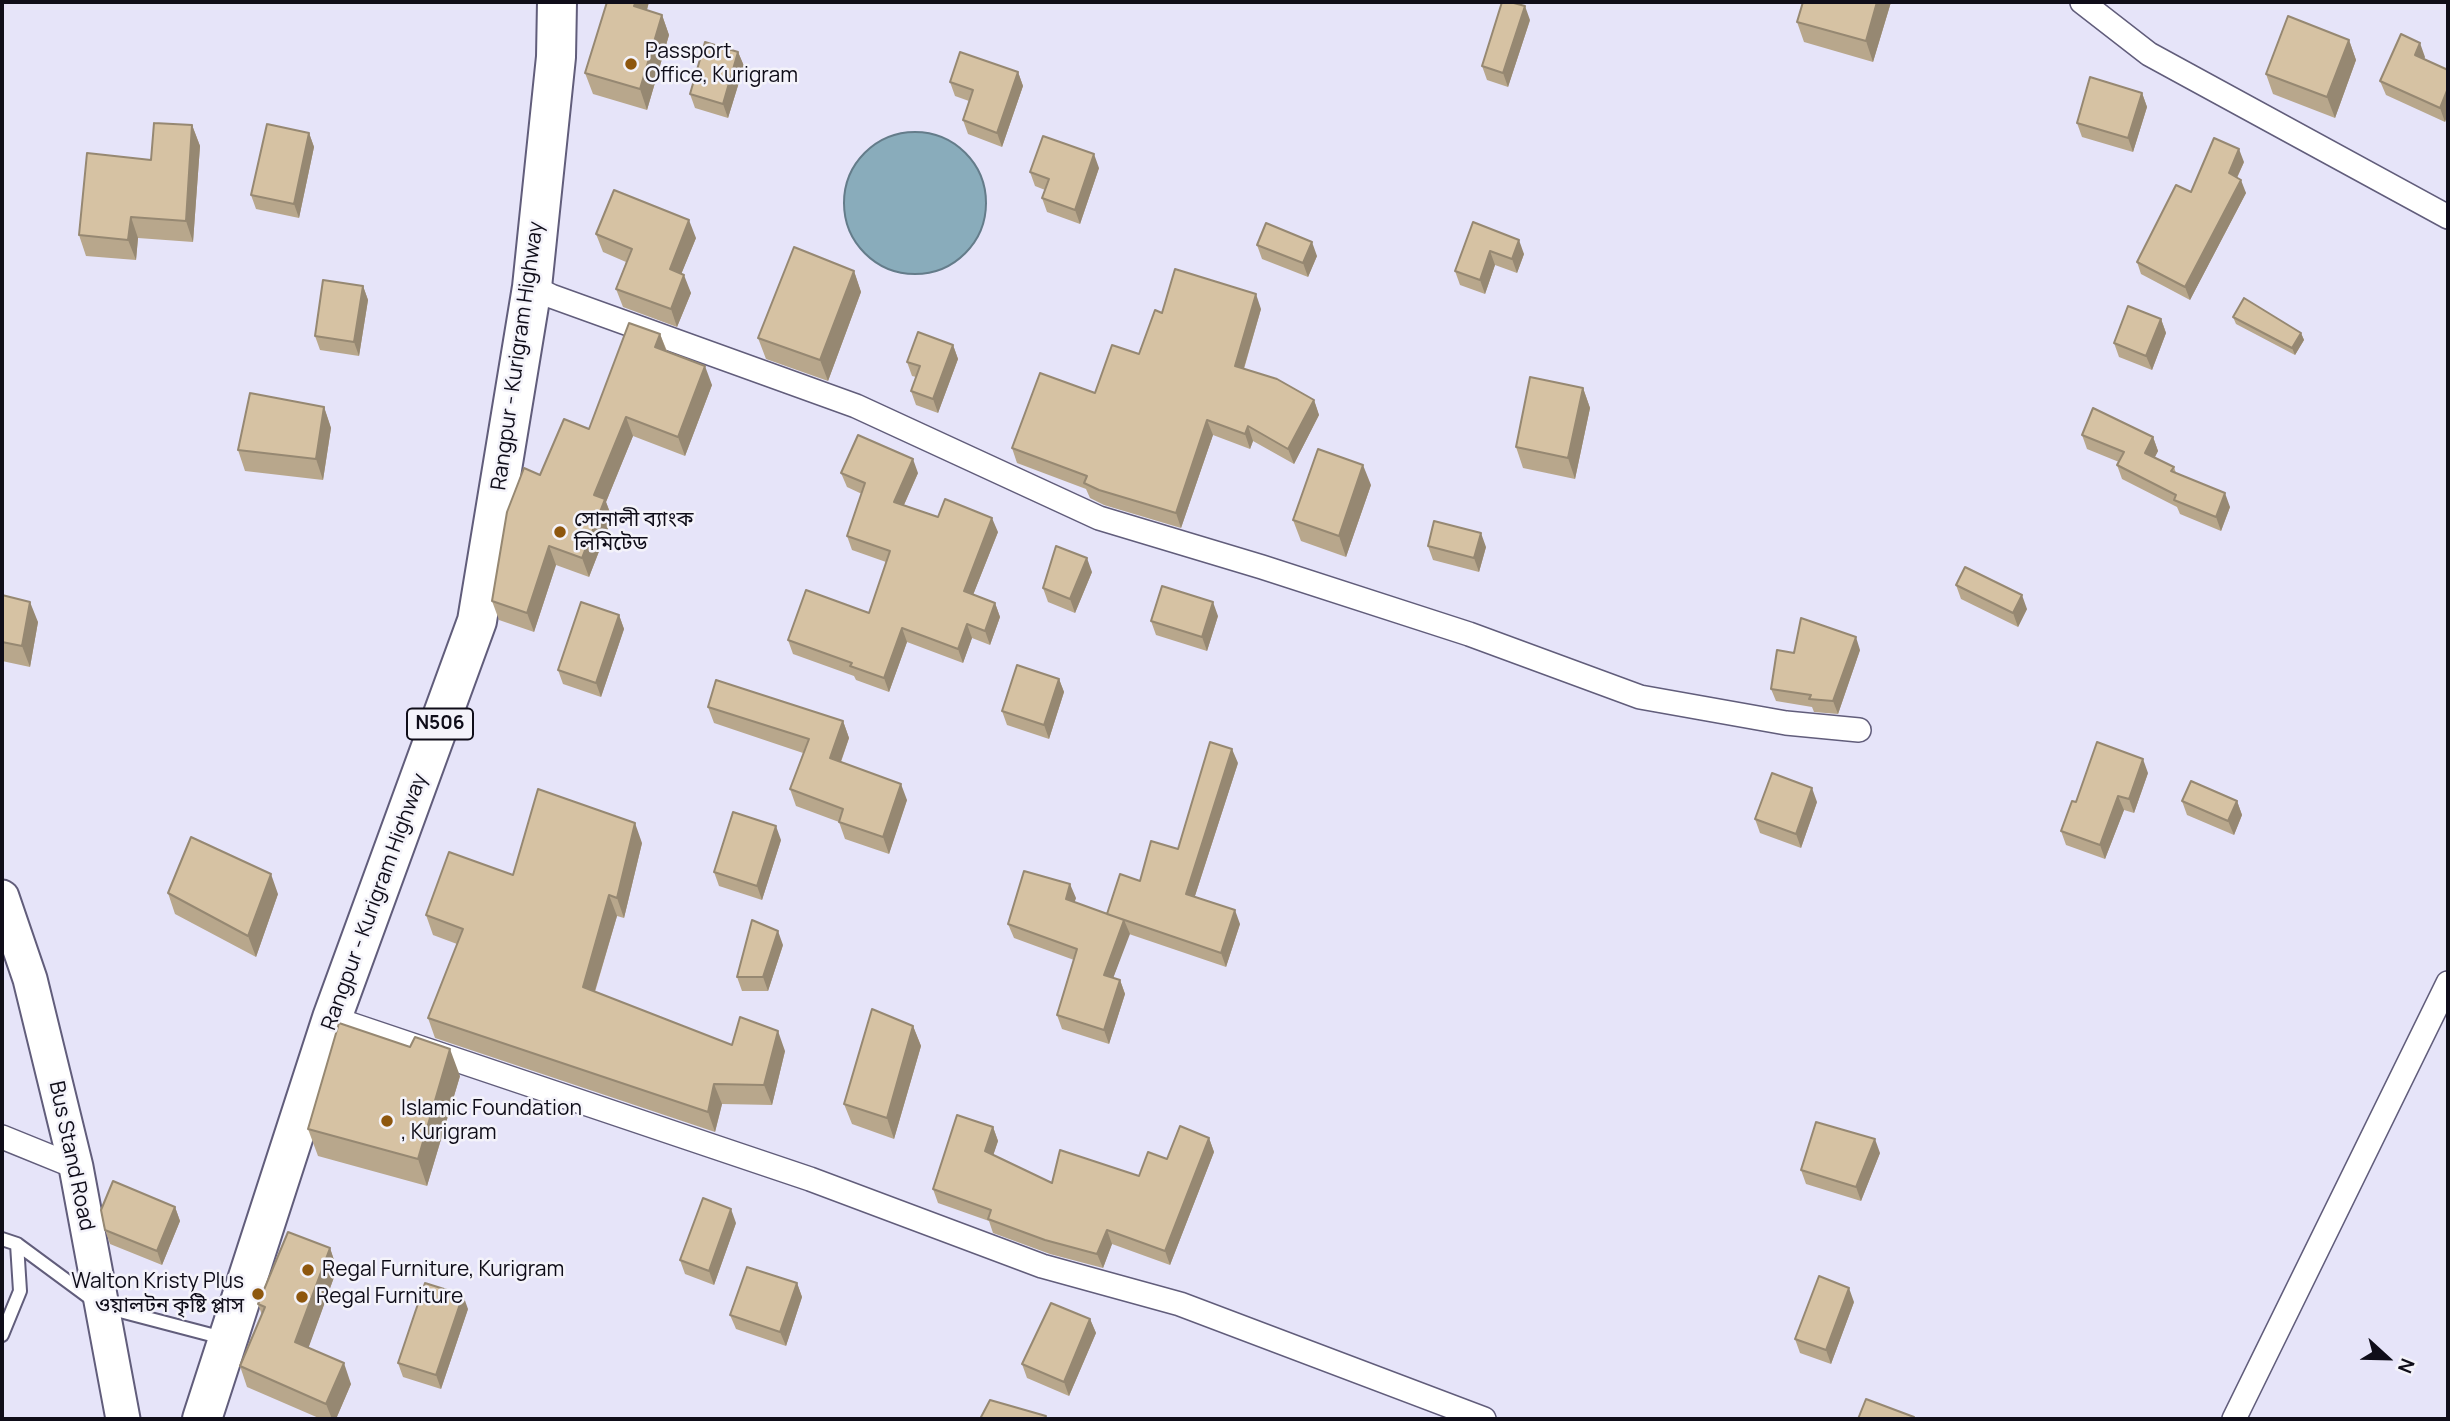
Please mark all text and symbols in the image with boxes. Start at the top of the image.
place label: Passport Office, Kurigram [645,39,798,89]
marker: Passport Office, Kurigram [623,56,639,72]
street label: Rangpur - Kurigram Highway [487,220,549,492]
place label: সোনালী ব্যাংক লিমিটেড [574,507,694,557]
marker: সোনালী ব্যাংক লিমিটেড [552,524,568,540]
road number: N506 [407,708,473,740]
street label: Rangpur - Kurigram Highway [317,770,433,1034]
street label: Bus Stand Road [43,1079,99,1233]
place label: Islamic Foundation , Kurigram [401,1096,582,1146]
marker: Islamic Foundation , Kurigram [379,1113,395,1129]
place label: Regal Furniture, Kurigram [322,1257,564,1283]
marker: Regal Furniture, Kurigram [300,1262,316,1278]
place label: Walton Kristy Plus ওয়ালটন কৃষ্টি প্লাস [71,1269,244,1319]
place label: Regal Furniture [316,1284,463,1310]
marker: Walton Kristy Plus ওয়ালটন কৃষ্টি প্লাস [250,1286,266,1302]
marker: Regal Furniture [294,1289,310,1305]
north arrow [2352,1323,2422,1393]
text: N [2392,1355,2421,1377]

